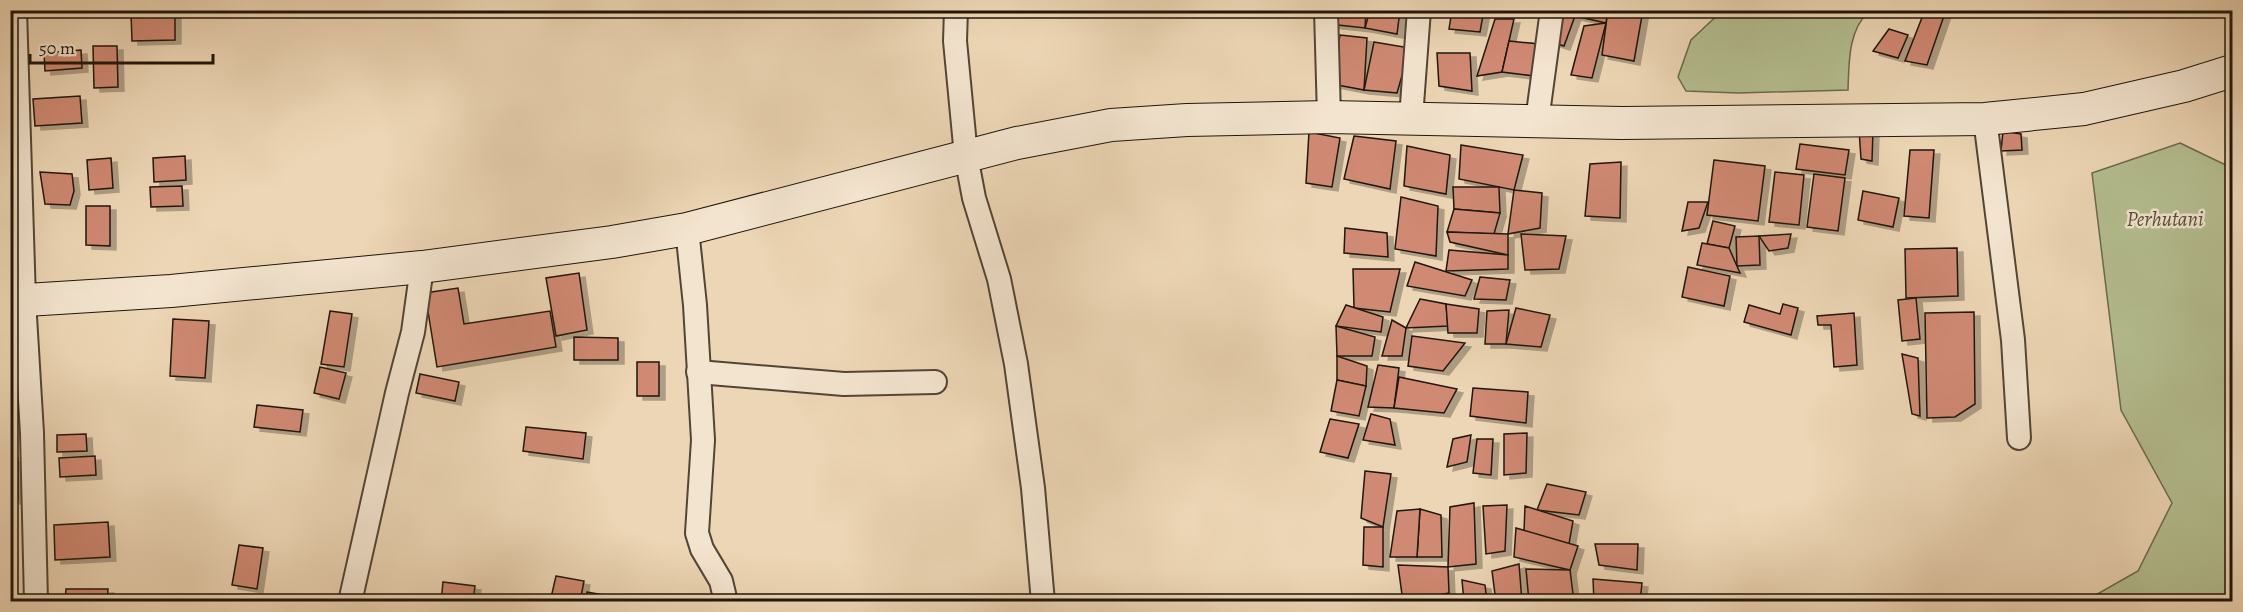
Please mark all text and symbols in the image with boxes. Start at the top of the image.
scale bar [30,27,213,65]
text: 50 m [39,36,75,60]
park label: Perhutani [2127,205,2203,233]

